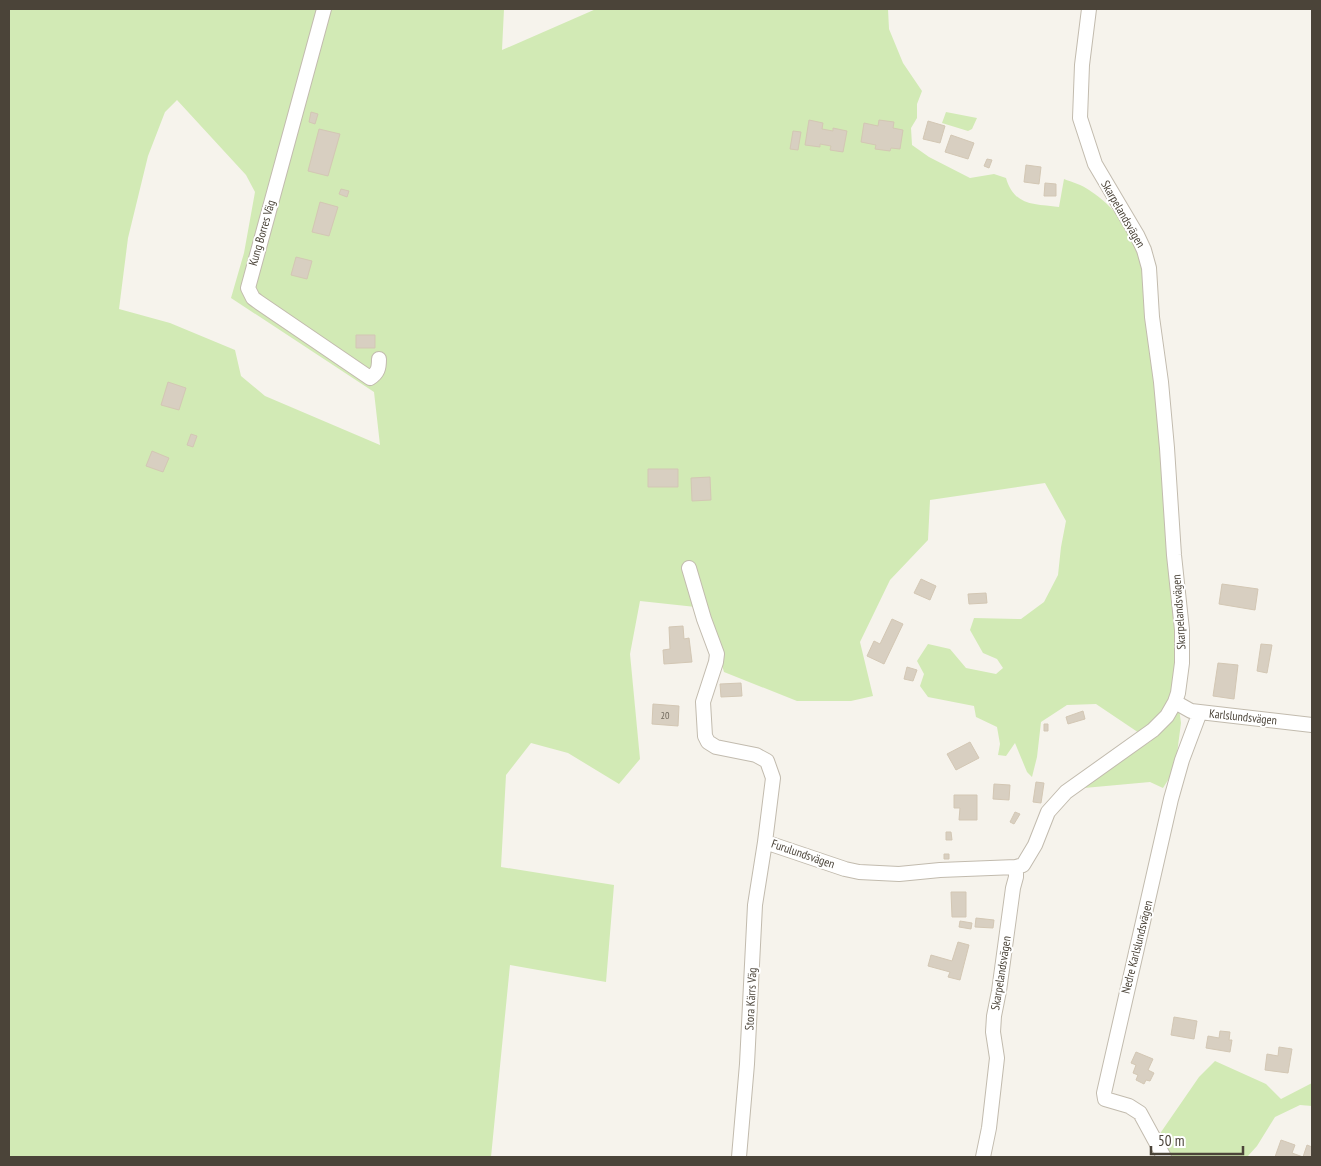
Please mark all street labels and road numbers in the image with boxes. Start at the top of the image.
street label: Skarpelandsvägen [1098,178,1149,250]
street label: Kung Borres Väg [245,198,278,267]
street label: Skarpelandsvägen [1168,574,1189,650]
street label: Karlslundsvägen [1208,705,1278,728]
street label: Furulundsvägen [769,836,837,871]
street label: Nedre Karlslundsvägen [1118,899,1155,995]
street label: Skarpelandsvägen [987,935,1014,1011]
street label: Stora Kärrs Väg [741,967,760,1031]

